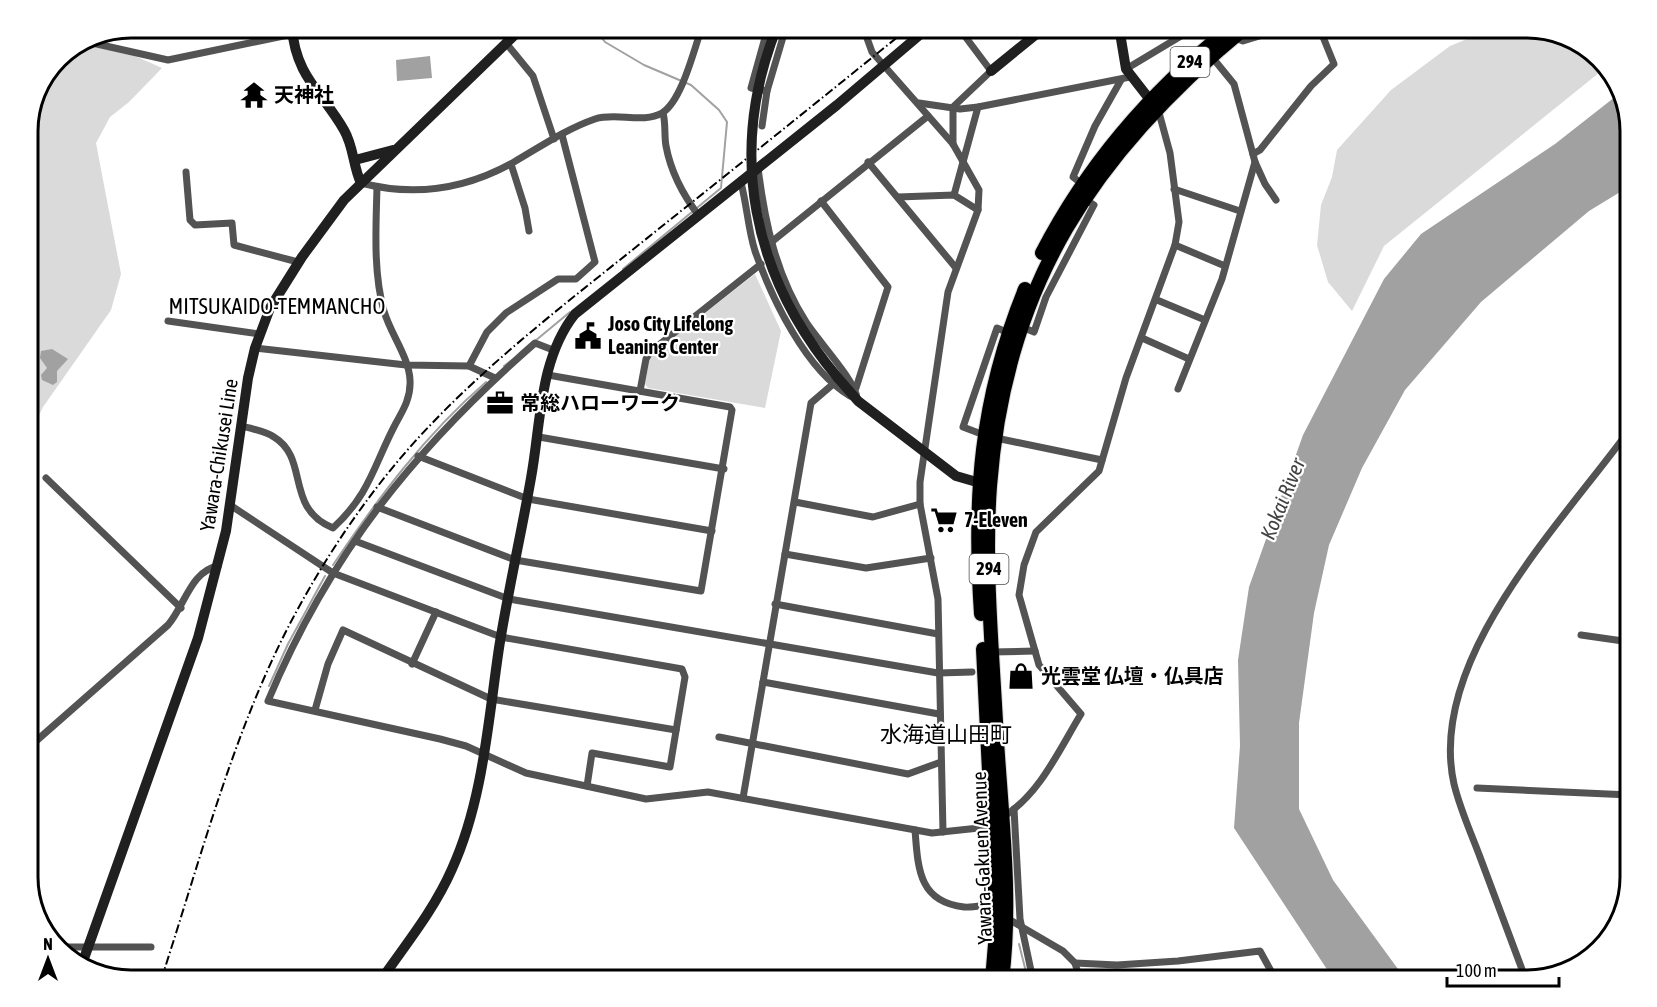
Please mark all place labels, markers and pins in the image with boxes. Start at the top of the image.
temple icon: 天神社 [239,80,269,110]
place label: 天神社 [274,83,334,106]
place label: Joso City Lifelong Leaning Center [607,312,733,358]
public building icon: Joso City Lifelong Leaning Center [573,321,603,351]
office icon: 常総ハローワーク [485,388,515,418]
place label: 常総ハローワーク [520,391,680,414]
supermarket icon: 7-Eleven [929,505,959,535]
place label: 7-Eleven [964,508,1028,531]
shop icon: 光雲堂 仏壇・仏具店 [1006,661,1036,691]
place label: 光雲堂 仏壇・仏具店 [1041,664,1224,687]

